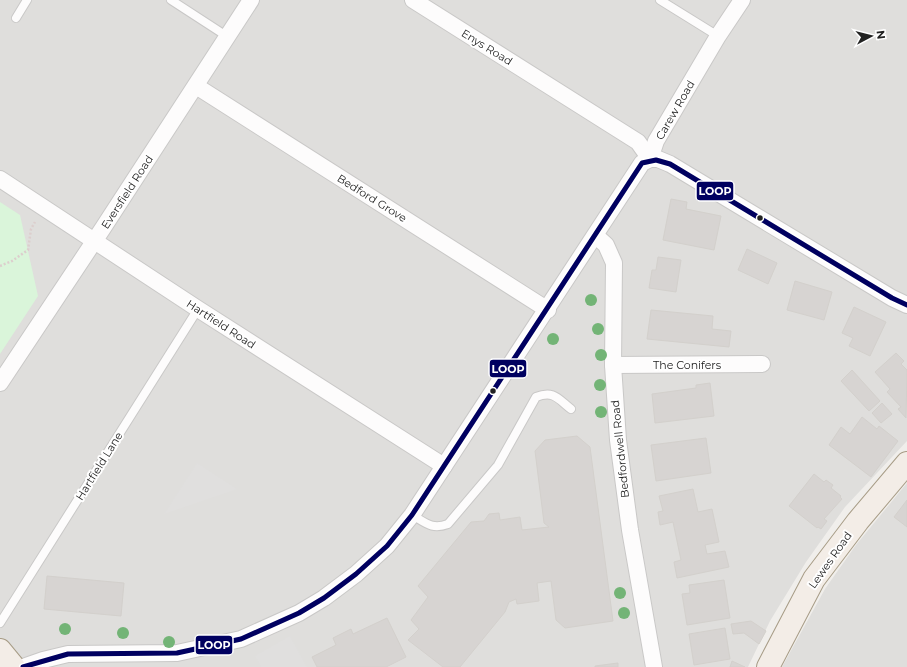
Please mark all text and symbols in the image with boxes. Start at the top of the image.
north arrow [851,16,891,56]
street label: Enys Road [459,26,515,68]
text: N [873,30,888,40]
street label: Carew Road [652,78,698,142]
street label: Eversfield Road [98,153,156,231]
street label: Bedford Grove [335,171,410,225]
line badge: LOOP [696,181,734,201]
text: LOOP [698,184,732,198]
unlabelled marker [755,213,765,223]
street label: Hartfield Road [184,296,258,352]
street label: The Conifers [653,358,722,372]
line badge: LOOP [489,359,527,378]
text: LOOP [491,362,525,376]
unlabelled marker [488,386,498,396]
street label: Bedfordwell Road [608,399,632,499]
street label: Hartfield Lane [72,429,126,503]
street label: Lewes Road [805,529,855,591]
line badge: LOOP [195,635,233,655]
text: LOOP [197,638,231,652]

